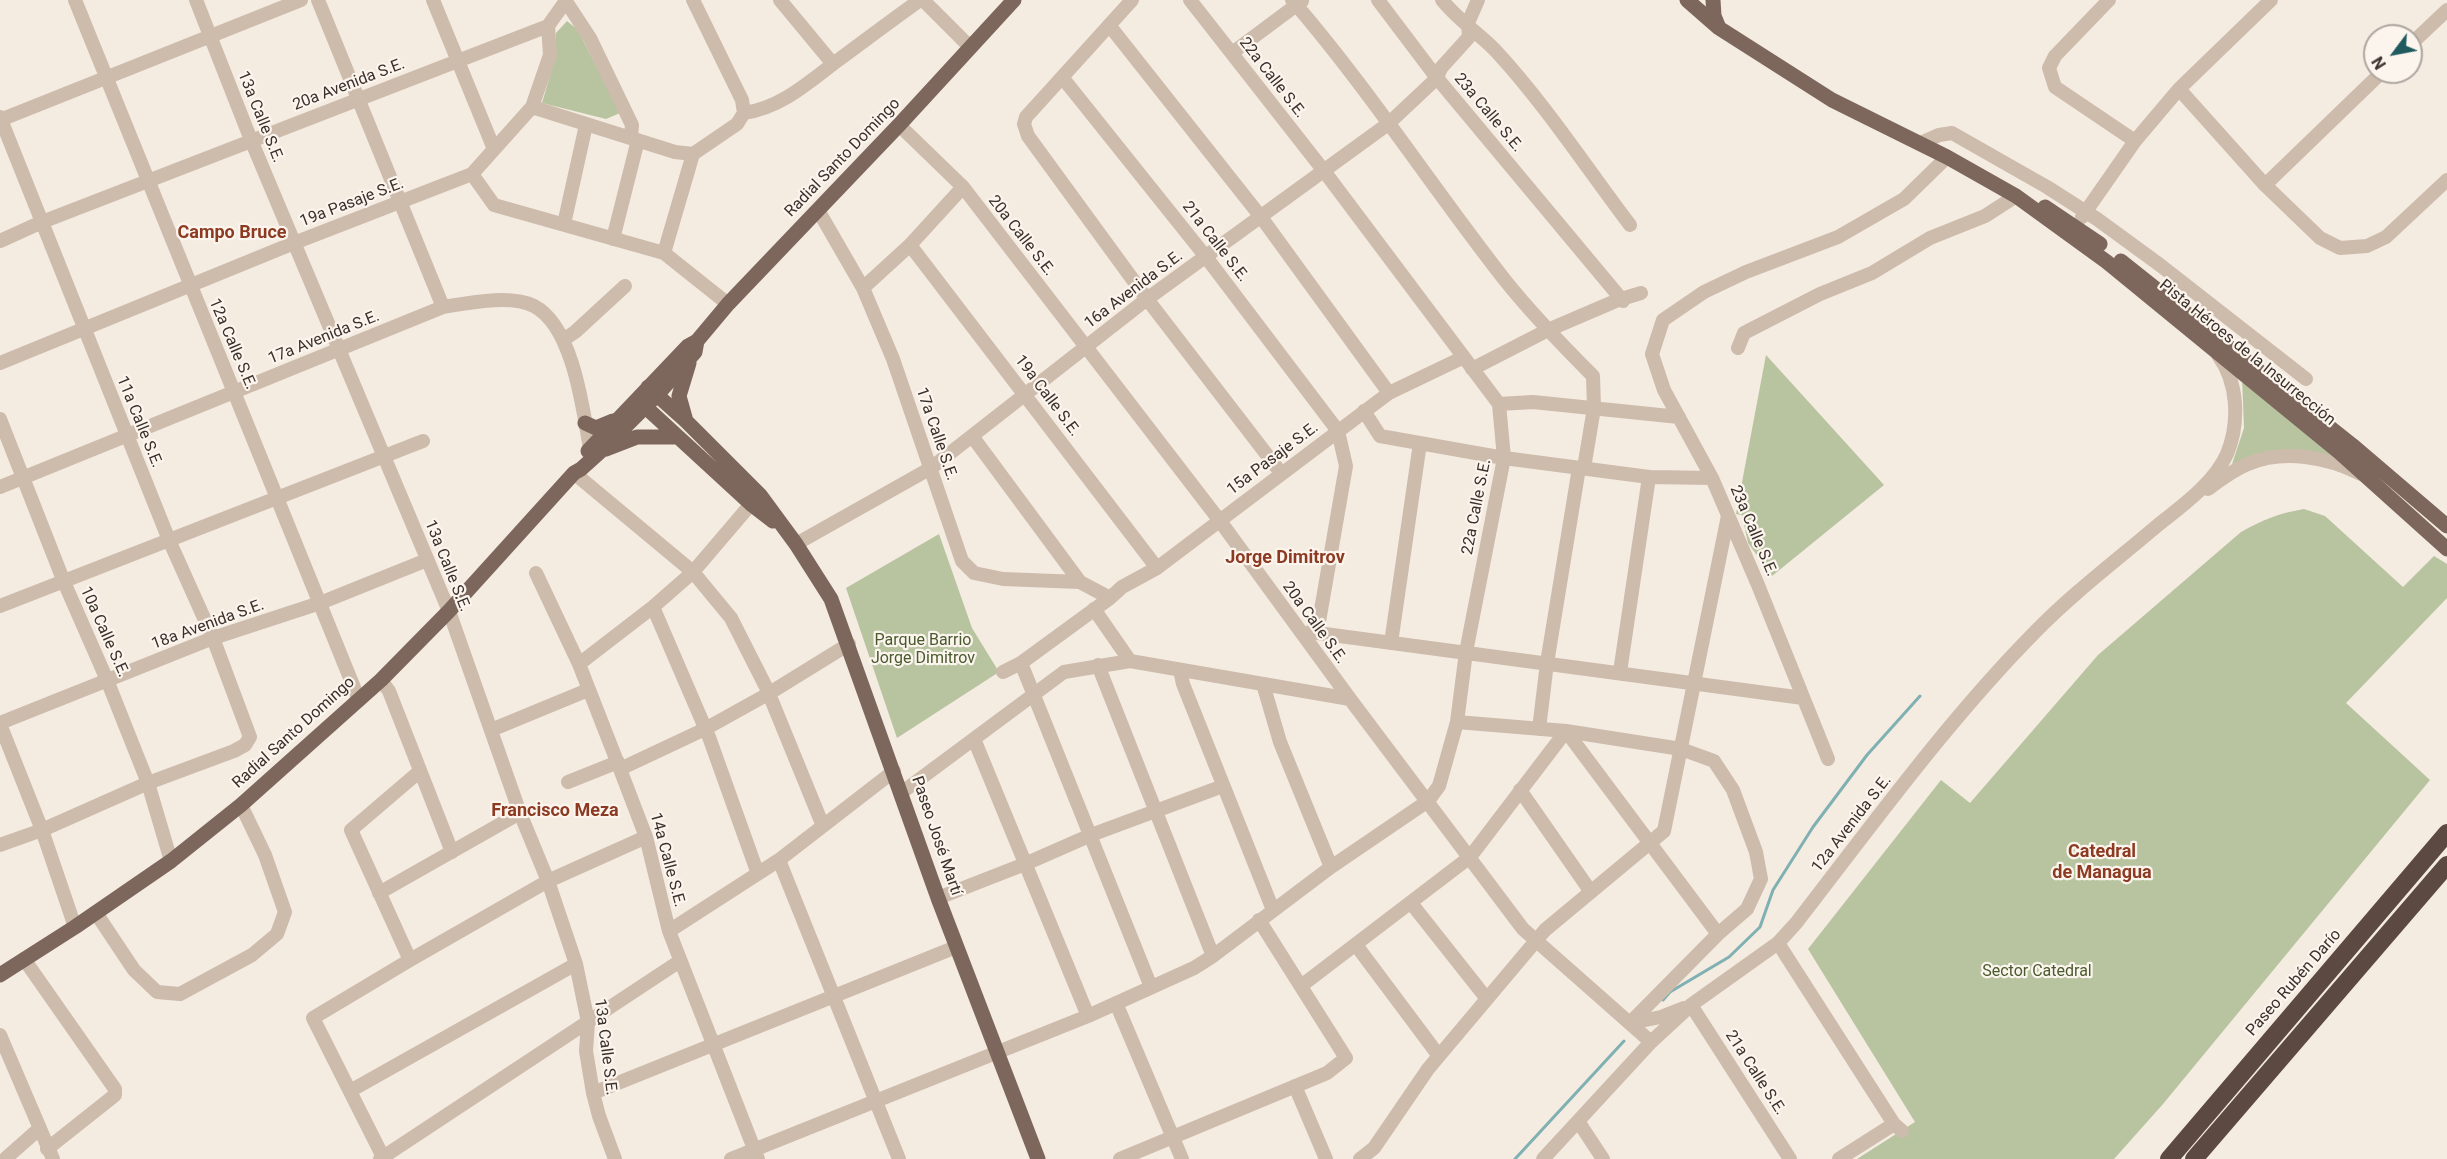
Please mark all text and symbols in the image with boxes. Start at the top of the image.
north arrow [2363,24,2423,84]
street label: 22a Calle S.E. [1235,34,1309,122]
text: N [2368,53,2390,73]
street label: 20a Avenida S.E. [290,55,408,115]
street label: 13a Calle S.E. [233,68,287,166]
street label: 23a Calle S.E. [1449,70,1527,156]
street label: Radial Santo Domingo [781,95,905,221]
street label: 19a Pasaje S.E. [297,174,407,232]
street label: 20a Calle S.E. [984,192,1058,280]
street label: 21a Calle S.E. [1178,198,1252,286]
district label: Campo Bruce [177,222,287,244]
street label: 16a Avenida S.E. [1081,247,1187,333]
street label: Pista Héroes de la Insurrección [2155,276,2339,430]
street label: 12a Calle S.E. [204,296,260,392]
street label: 17a Avenida S.E. [266,307,382,369]
street label: 19a Calle S.E. [1010,351,1084,441]
street label: 11a Calle S.E. [112,373,166,471]
street label: 17a Calle S.E. [911,385,961,483]
street label: 15a Pasaje S.E. [1223,418,1323,500]
street label: 22a Calle S.E. [1458,458,1496,556]
street label: 23a Calle S.E. [1725,483,1781,579]
street label: 13a Calle S.E. [420,517,474,615]
district label: Jorge Dimitrov [1225,547,1345,569]
street label: 20a Calle S.E. [1278,578,1350,668]
street label: 10a Calle S.E. [75,584,133,680]
street label: 18a Avenida S.E. [149,596,267,654]
park label: Parque Barrio Jorge Dimitrov [871,631,975,669]
street label: Radial Santo Domingo [229,673,359,793]
street label: 12a Avenida S.E. [1808,771,1896,877]
street label: Paseo José Martí [907,774,965,898]
district label: Francisco Meza [491,800,619,822]
street label: 14a Calle S.E. [645,811,689,909]
district label: Catedral de Managua [2052,841,2152,884]
street label: Paseo Rubén Darío [2242,926,2346,1040]
park label: Sector Catedral [1982,962,2092,982]
street label: 13a Calle S.E. [590,998,620,1096]
street label: 21a Calle S.E. [1721,1027,1789,1119]

